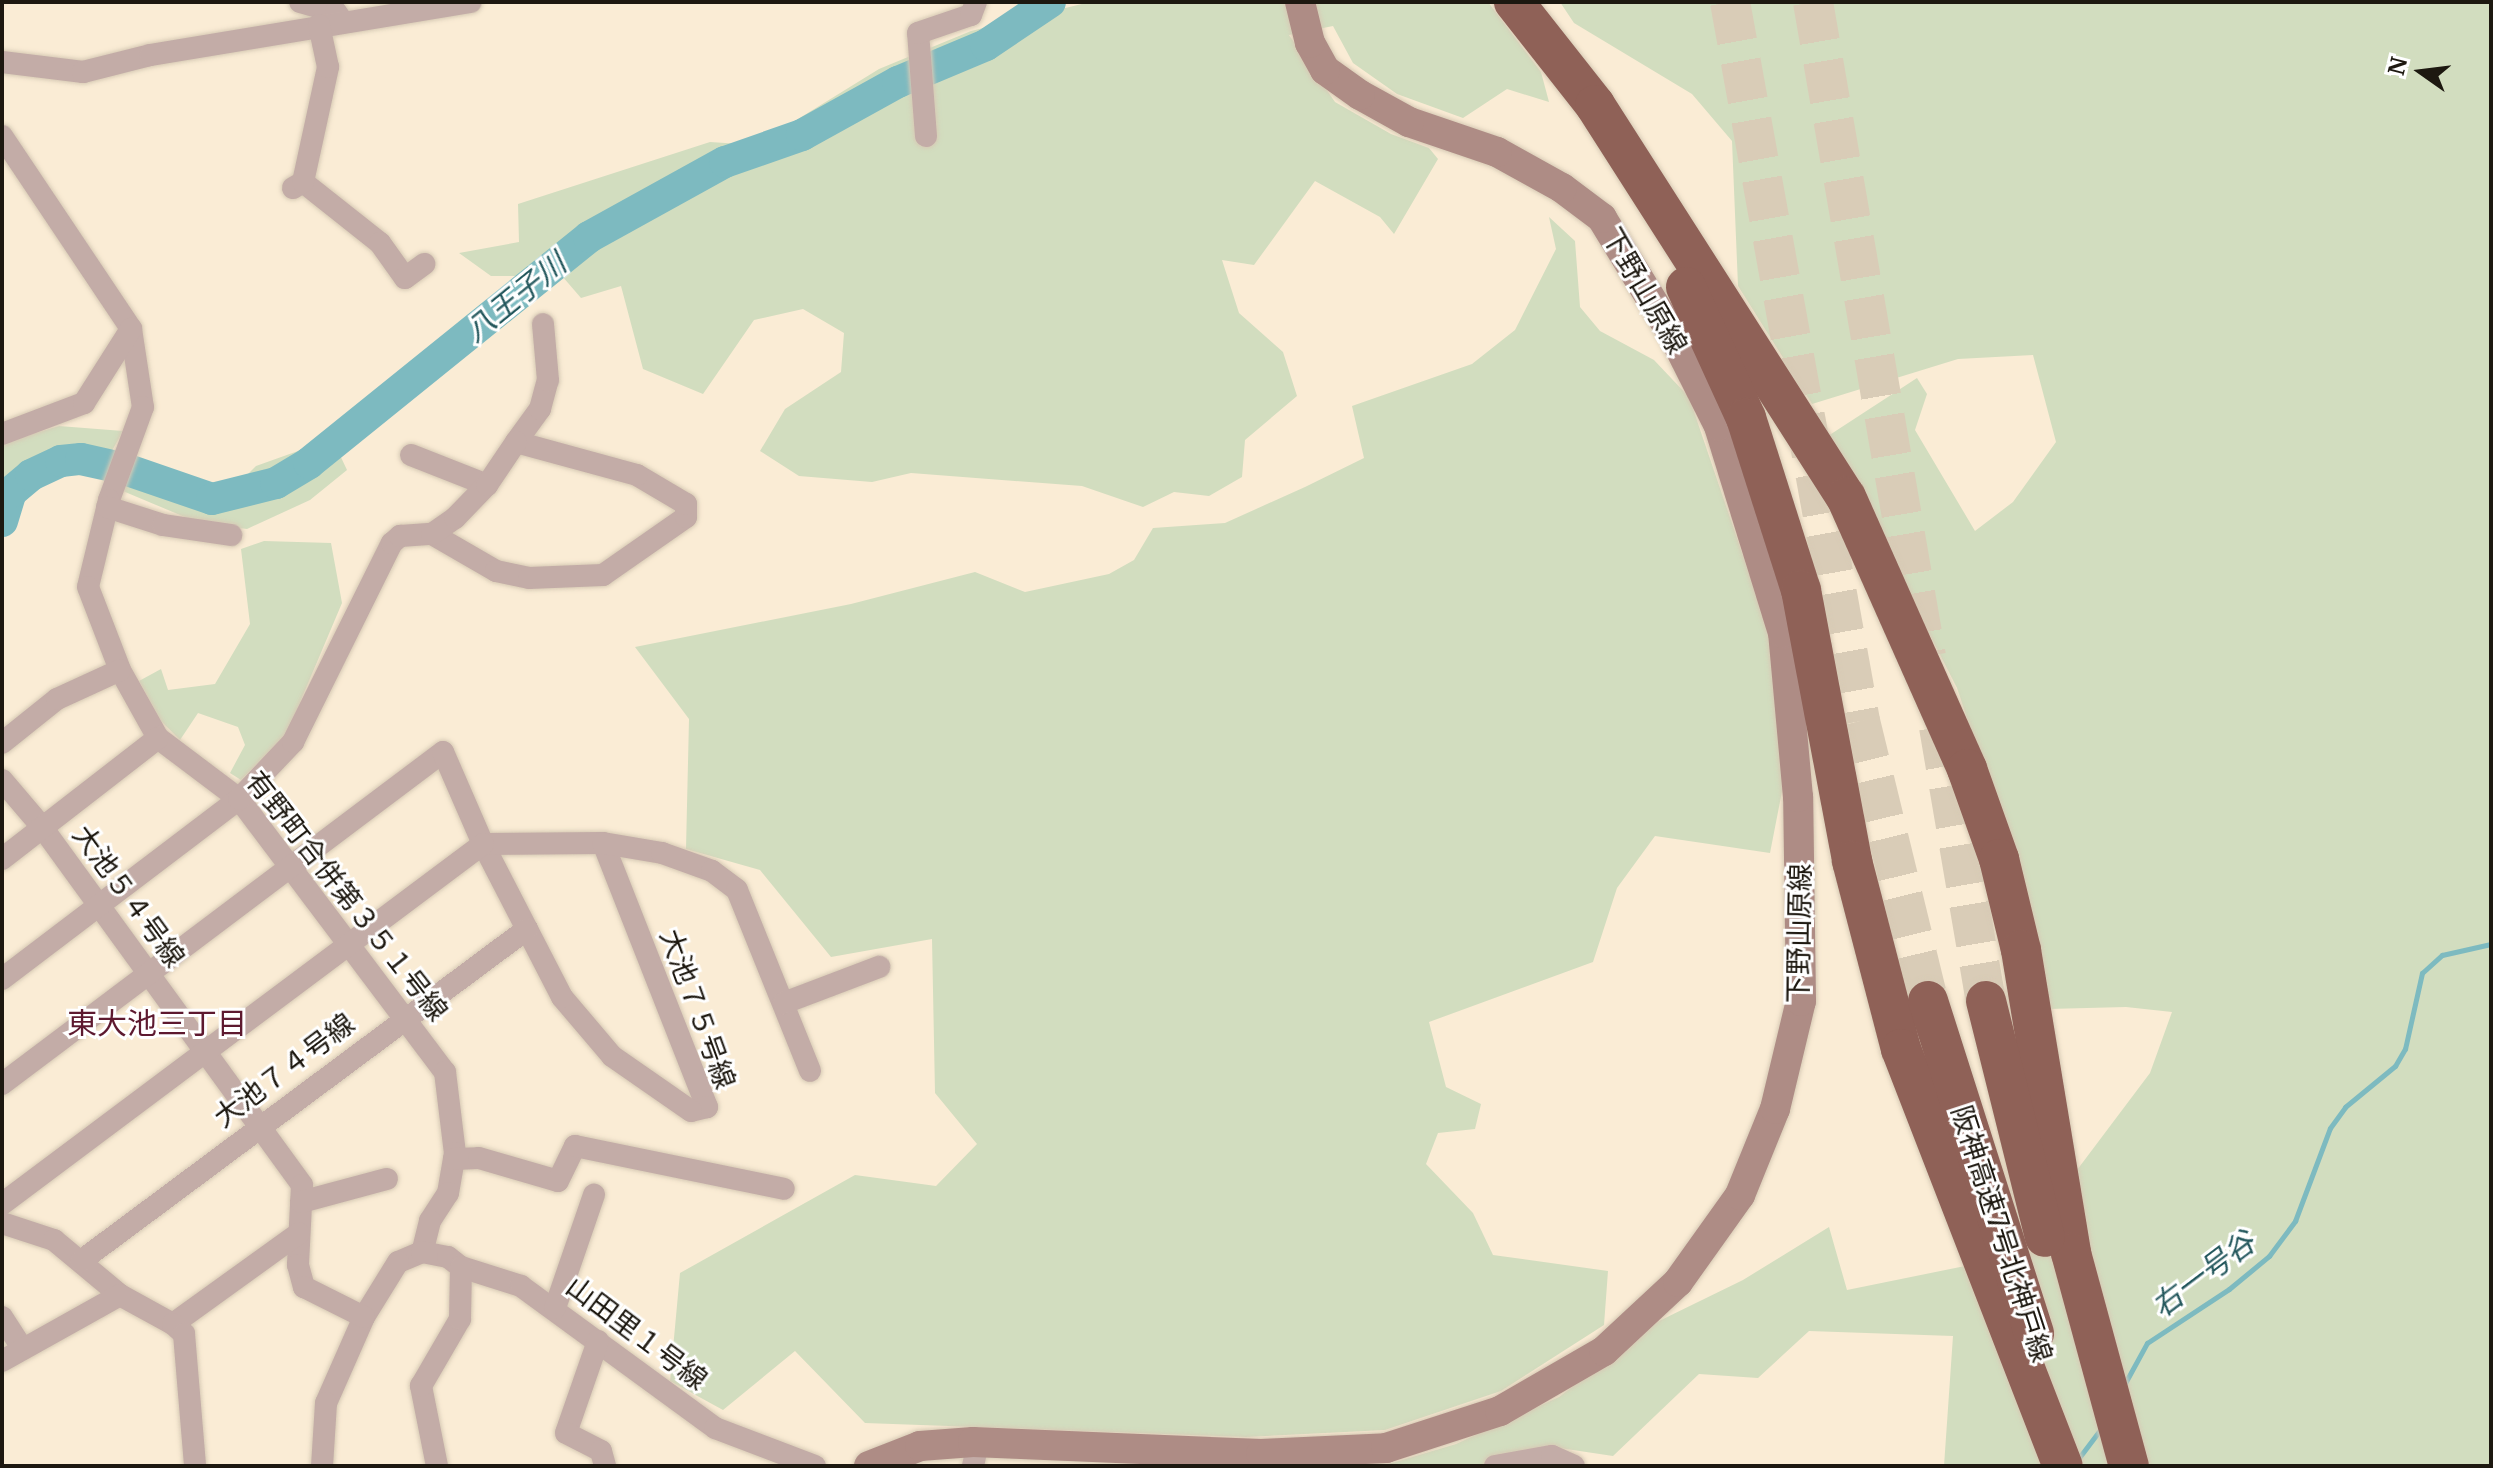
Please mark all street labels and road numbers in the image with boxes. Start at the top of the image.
street label: 下野山原線 [1595,222,1695,360]
street label: 有野町合併第３５１号線 [239,764,455,1028]
street label: 大池５４号線 [66,818,192,974]
street label: 下野山原線 [1781,863,1817,1003]
street label: 大池７５号線 [653,924,743,1094]
street label: 大池７４号線 [207,1006,361,1134]
street label: 阪神高速7号北神戸線 [1945,1101,2059,1367]
street label: 山田里１号線 [560,1269,714,1397]

